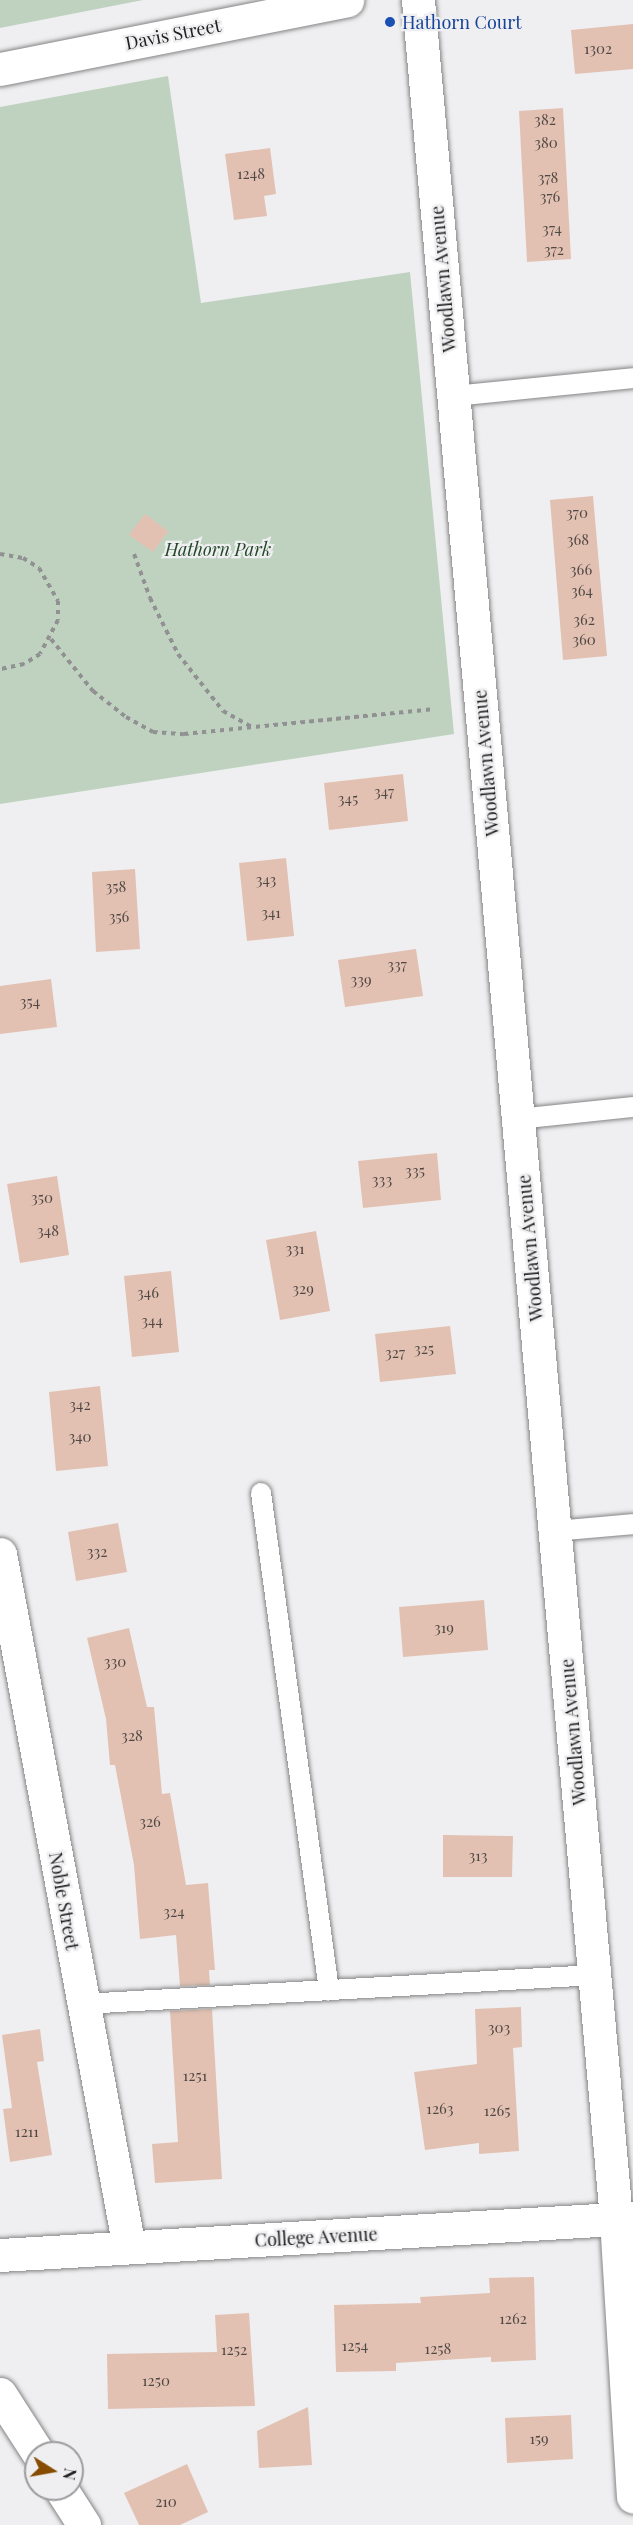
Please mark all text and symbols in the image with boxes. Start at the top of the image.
place label: Hathorn Court [402,11,522,33]
street label: Davis Street [123,14,223,54]
marker: Hathorn Court [383,15,397,29]
house number: 1302 [584,40,612,58]
house number: 382 [534,111,556,129]
house number: 380 [534,134,558,152]
house number: 1248 [237,165,265,183]
house number: 378 [538,169,558,187]
house number: 376 [540,188,560,206]
street label: Woodlawn Avenue [426,204,460,354]
house number: 374 [542,220,562,238]
house number: 372 [544,241,564,259]
house number: 370 [566,504,588,522]
house number: 368 [567,531,589,549]
park label: Hathorn Park [165,538,271,560]
house number: 366 [570,561,592,579]
house number: 364 [571,582,593,600]
house number: 362 [573,611,595,629]
house number: 360 [572,631,596,649]
street label: Woodlawn Avenue [469,688,503,838]
house number: 347 [374,783,394,801]
house number: 345 [338,790,358,808]
house number: 343 [256,871,276,889]
house number: 358 [106,878,126,896]
house number: 341 [261,904,281,922]
house number: 356 [109,908,129,926]
house number: 337 [387,956,407,974]
house number: 339 [350,971,372,989]
house number: 354 [20,993,40,1011]
house number: 335 [405,1162,425,1180]
house number: 333 [372,1171,392,1189]
street label: Woodlawn Avenue [513,1173,547,1323]
house number: 350 [31,1189,53,1207]
house number: 348 [37,1222,59,1240]
house number: 331 [285,1240,305,1258]
house number: 329 [292,1280,314,1298]
house number: 346 [137,1284,159,1302]
house number: 344 [141,1312,163,1330]
house number: 325 [414,1340,434,1358]
house number: 327 [385,1344,405,1362]
house number: 342 [69,1396,91,1414]
house number: 340 [68,1428,92,1446]
house number: 332 [87,1543,107,1561]
house number: 319 [434,1619,454,1637]
house number: 330 [104,1653,126,1671]
street label: Woodlawn Avenue [556,1657,590,1807]
house number: 328 [121,1727,143,1745]
house number: 326 [139,1813,161,1831]
house number: 313 [469,1847,487,1865]
street label: Noble Street [45,1850,83,1952]
house number: 324 [163,1903,185,1921]
house number: 303 [488,2019,510,2037]
house number: 1251 [183,2067,207,2085]
house number: 1263 [426,2100,454,2118]
house number: 1265 [484,2102,510,2120]
house number: 1211 [15,2123,39,2141]
street label: College Avenue [254,2223,378,2251]
house number: 1262 [499,2310,527,2328]
house number: 1254 [342,2337,368,2355]
house number: 1258 [425,2340,451,2358]
house number: 1252 [221,2341,247,2359]
house number: 1250 [142,2372,170,2390]
house number: 159 [529,2430,549,2448]
north arrow [24,2441,84,2501]
text: N [59,2466,82,2482]
house number: 210 [155,2493,177,2511]

